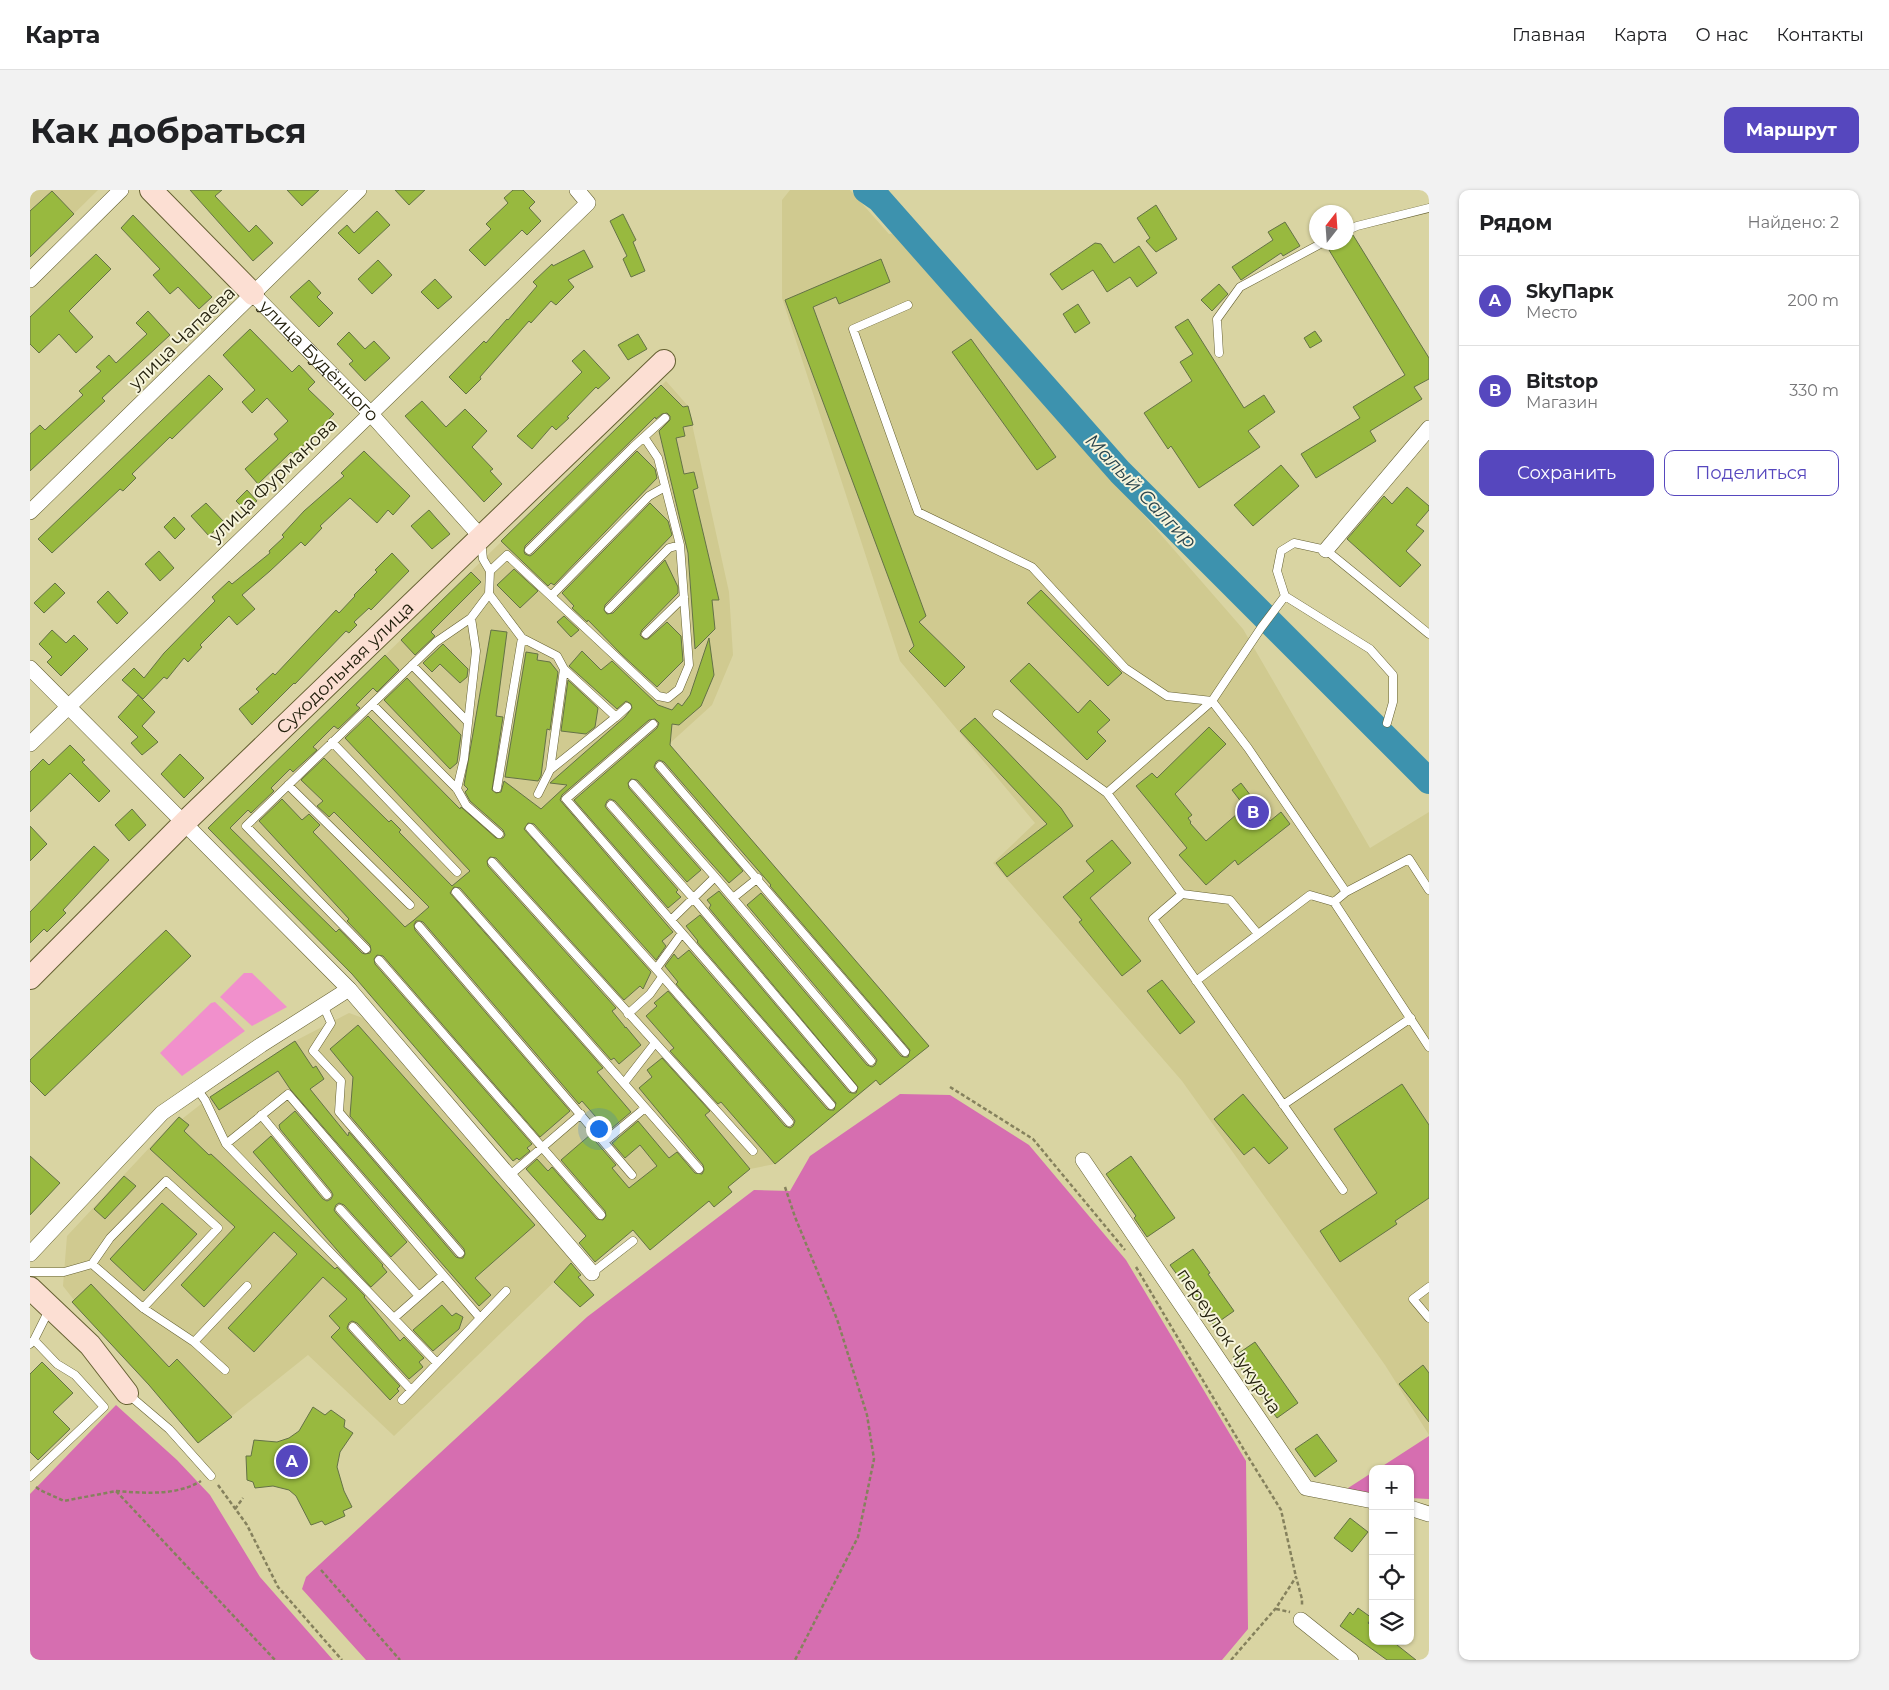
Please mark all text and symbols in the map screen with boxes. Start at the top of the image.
text: Карта [25,20,100,49]
text: Главная [1512,24,1586,46]
text: Карта [1614,24,1668,46]
text: О нас [1696,24,1748,46]
text: Контакты [1776,24,1864,46]
button: Маршрут [1724,107,1859,153]
text: Как добраться [30,109,307,152]
north arrow [1309,205,1354,250]
text: Рядом [1479,210,1552,235]
text: Найдено: 2 [1748,213,1839,232]
text: SkyПарк [1526,280,1614,303]
street label: улица Чапаева [123,282,240,395]
text: A [1489,291,1501,310]
text: 200 m [1788,291,1839,310]
street label: улица Будённого [254,295,383,426]
text: Место [1526,303,1578,322]
text: Bitstop [1526,370,1598,393]
text: B [1489,381,1501,400]
text: 330 m [1789,381,1839,400]
text: Магазин [1526,393,1598,412]
street label: улица Фурманова [204,413,342,548]
water label: Малый Салгир [1081,429,1201,553]
button: Сохранить [1479,450,1654,496]
button: Поделиться [1664,450,1839,496]
street label: Суходольная улица [272,597,418,739]
pin: B [1237,793,1269,831]
your location [586,1116,612,1142]
street label: переулок Чукурча [1172,1264,1286,1418]
pin: A [276,1442,308,1480]
map controls [1369,1465,1414,1645]
button: + [1369,1465,1414,1510]
button: − [1369,1510,1414,1555]
button: locate [1369,1555,1414,1600]
button: layers [1369,1600,1414,1645]

